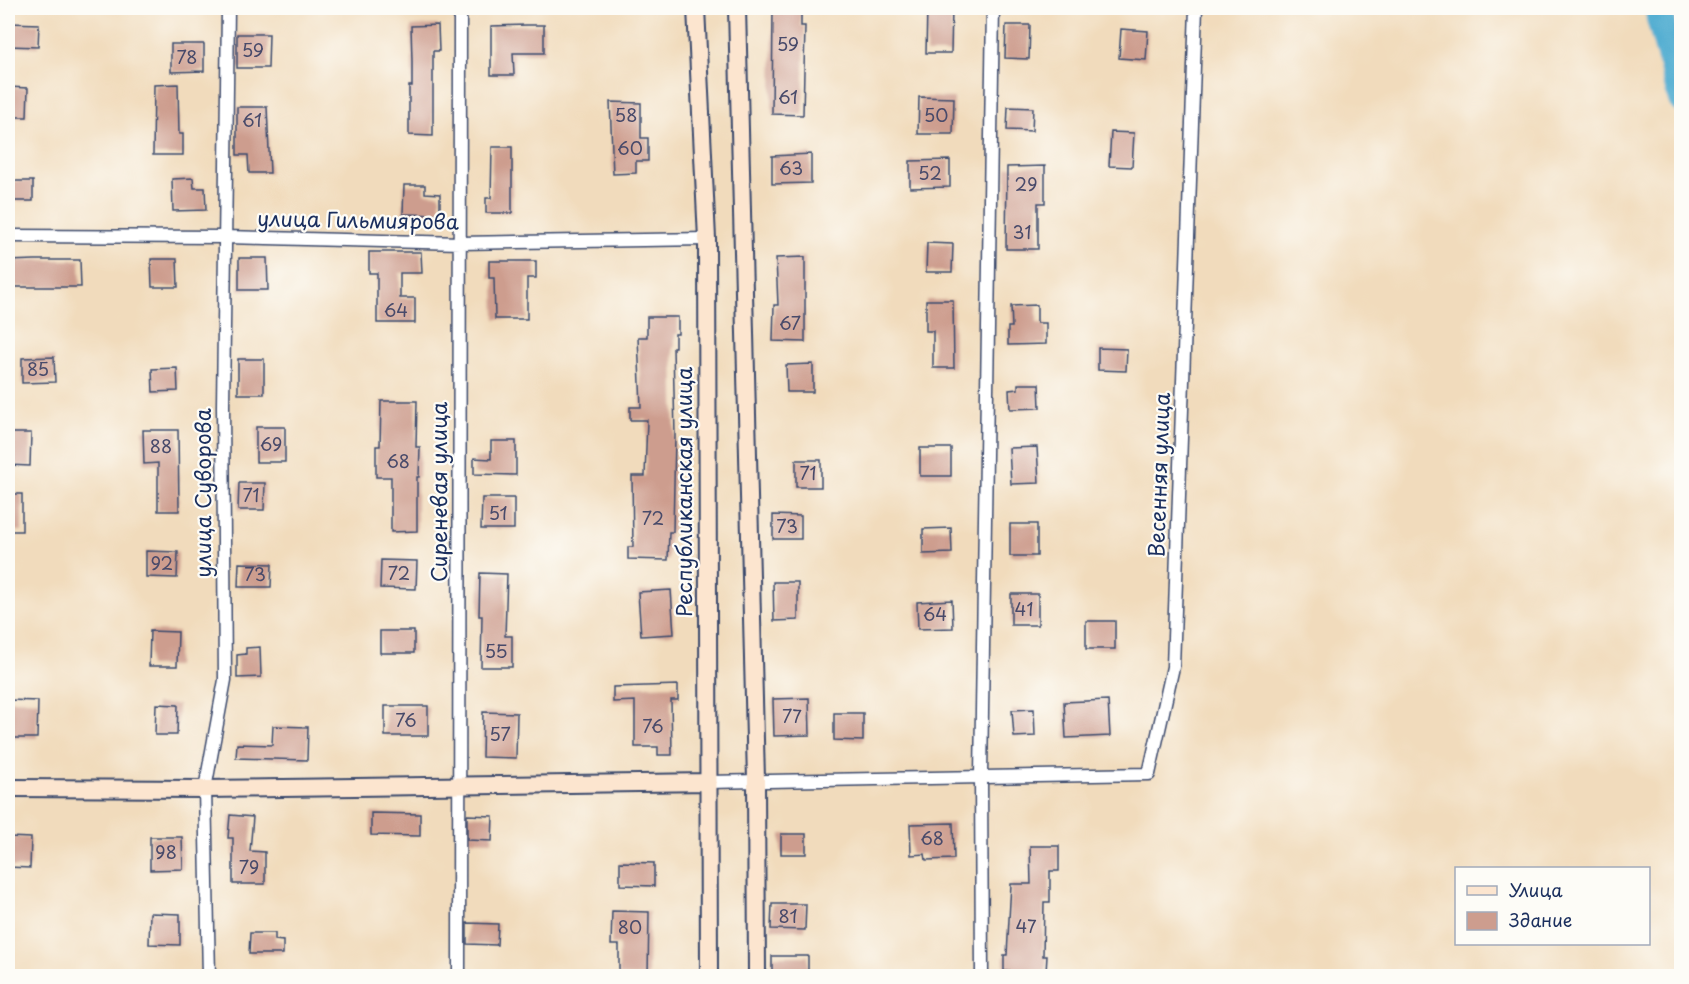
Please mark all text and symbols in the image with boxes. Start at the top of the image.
house number: 59 [777,30,799,57]
house number: 59 [242,36,264,63]
house number: 78 [177,43,198,70]
house number: 61 [778,83,798,110]
house number: 58 [615,101,637,128]
house number: 50 [924,101,948,128]
house number: 61 [242,106,262,133]
house number: 60 [617,134,643,161]
house number: 63 [779,154,803,181]
house number: 52 [918,159,942,186]
house number: 29 [1015,170,1037,197]
street label: улица Гильмиярова [257,201,459,237]
house number: 31 [1013,218,1031,245]
house number: 64 [384,296,408,323]
house number: 67 [779,309,801,336]
house number: 85 [27,355,49,382]
street label: Республиканская улица [667,366,699,617]
street label: Весенняя улица [1139,391,1177,558]
street label: Сиреневая улица [422,401,454,582]
street label: улица Суворова [186,408,218,578]
house number: 69 [260,430,282,457]
house number: 88 [150,432,172,459]
house number: 68 [386,447,410,474]
house number: 71 [800,459,816,486]
house number: 71 [243,481,259,508]
house number: 51 [488,499,508,526]
house number: 72 [642,504,664,531]
house number: 73 [776,512,798,539]
house number: 92 [151,549,173,576]
house number: 72 [388,559,410,586]
house number: 73 [244,560,266,587]
house number: 41 [1015,595,1033,622]
house number: 64 [923,600,947,627]
house number: 55 [484,637,508,664]
house number: 77 [782,702,802,729]
house number: 76 [395,706,417,733]
house number: 76 [642,712,664,739]
house number: 57 [489,720,511,747]
house number: 68 [920,824,944,851]
house number: 98 [155,838,177,865]
house number: 79 [239,853,259,880]
legend [1455,867,1650,945]
text: Улица [1509,876,1563,903]
house number: 81 [778,902,798,929]
text: Здание [1509,906,1572,933]
house number: 47 [1015,912,1037,939]
house number: 80 [618,913,642,940]

